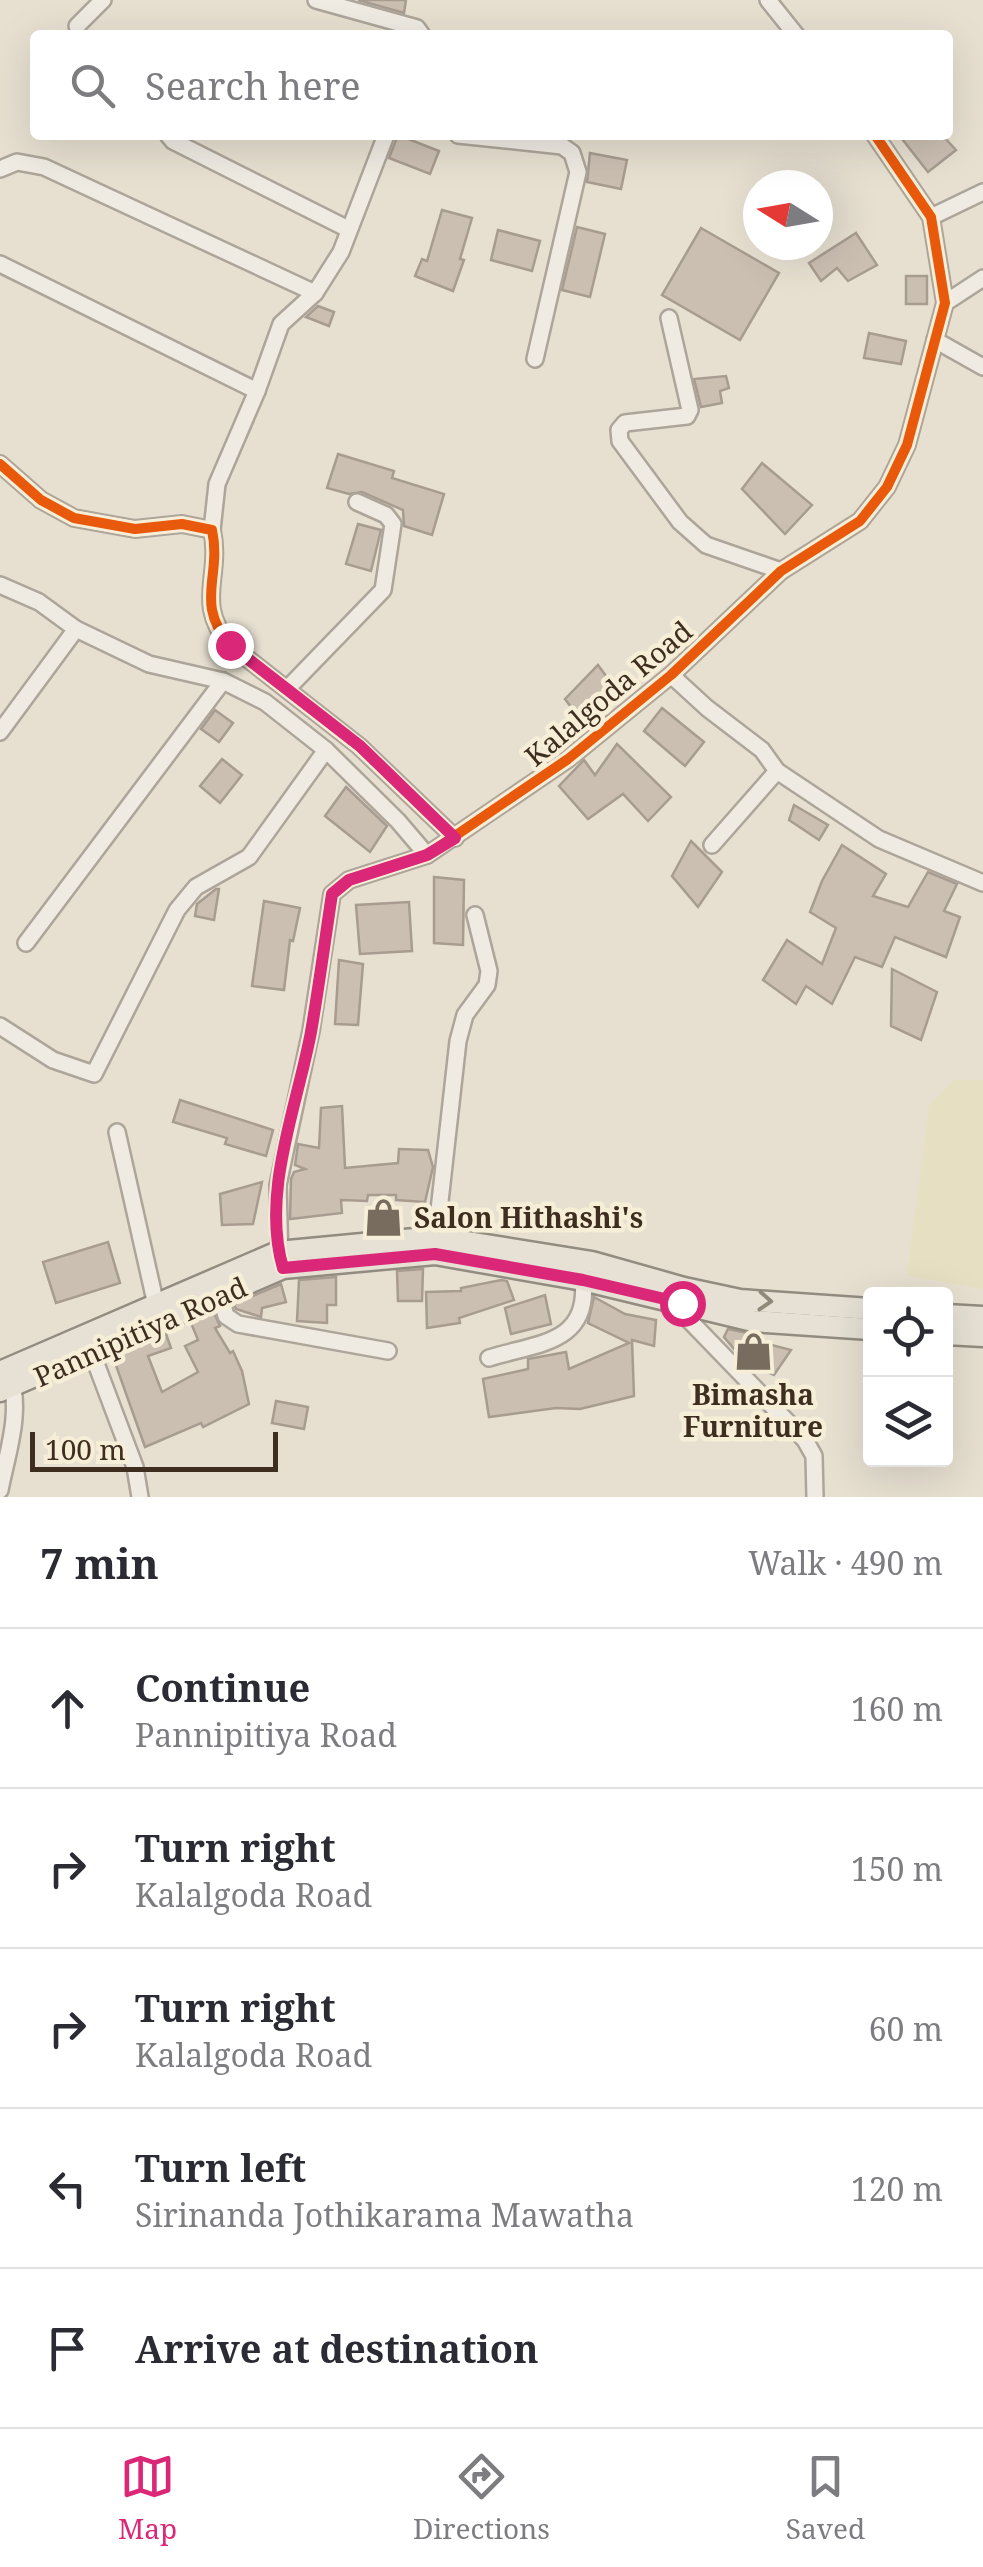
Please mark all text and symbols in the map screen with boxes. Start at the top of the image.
search box [30,30,953,140]
icon: search [65,58,120,113]
text: Search here [145,59,361,111]
north arrow [743,170,833,260]
street label: Kalalgoda Road [516,612,700,774]
route end [208,623,254,669]
shop icon: Salon Hithashi's [363,1196,405,1238]
place label: Salon Hithashi's [414,1198,643,1236]
street label: Pannipitiya Road [28,1267,252,1395]
route start [660,1281,706,1327]
map controls [863,1287,953,1467]
button: locate [863,1287,953,1377]
one-way arrow [757,1290,773,1312]
shop icon: Bimasha Furniture [732,1331,774,1373]
place label: Bimasha Furniture [683,1375,823,1445]
button: layers [863,1377,953,1467]
scale bar [30,1427,278,1472]
text: 100 m [45,1430,126,1468]
text: 7 min [40,1534,159,1591]
text: Walk · 490 m [748,1541,943,1584]
text: Continue [135,1661,310,1713]
icon: ahead [40,1681,95,1736]
text: 160 m [851,1687,943,1730]
text: Pannipitiya Road [135,1713,397,1756]
text: Turn right [135,1821,336,1873]
icon: right [40,1841,95,1896]
text: 150 m [851,1847,943,1890]
text: Kalalgoda Road [135,1873,372,1916]
text: Turn right [135,1981,336,2033]
icon: right [40,2001,95,2056]
text: 60 m [869,2007,943,2050]
text: Kalalgoda Road [135,2033,372,2076]
text: Turn left [135,2141,306,2193]
icon: left [40,2161,95,2216]
text: 120 m [851,2167,943,2210]
text: Sirinanda Jothikarama Mawatha [135,2193,634,2236]
icon: arrive [40,2321,95,2376]
text: Arrive at destination [135,2322,539,2374]
tab: Map [118,2449,177,2547]
tab: Directions [413,2449,550,2547]
tab: Saved [786,2449,865,2547]

